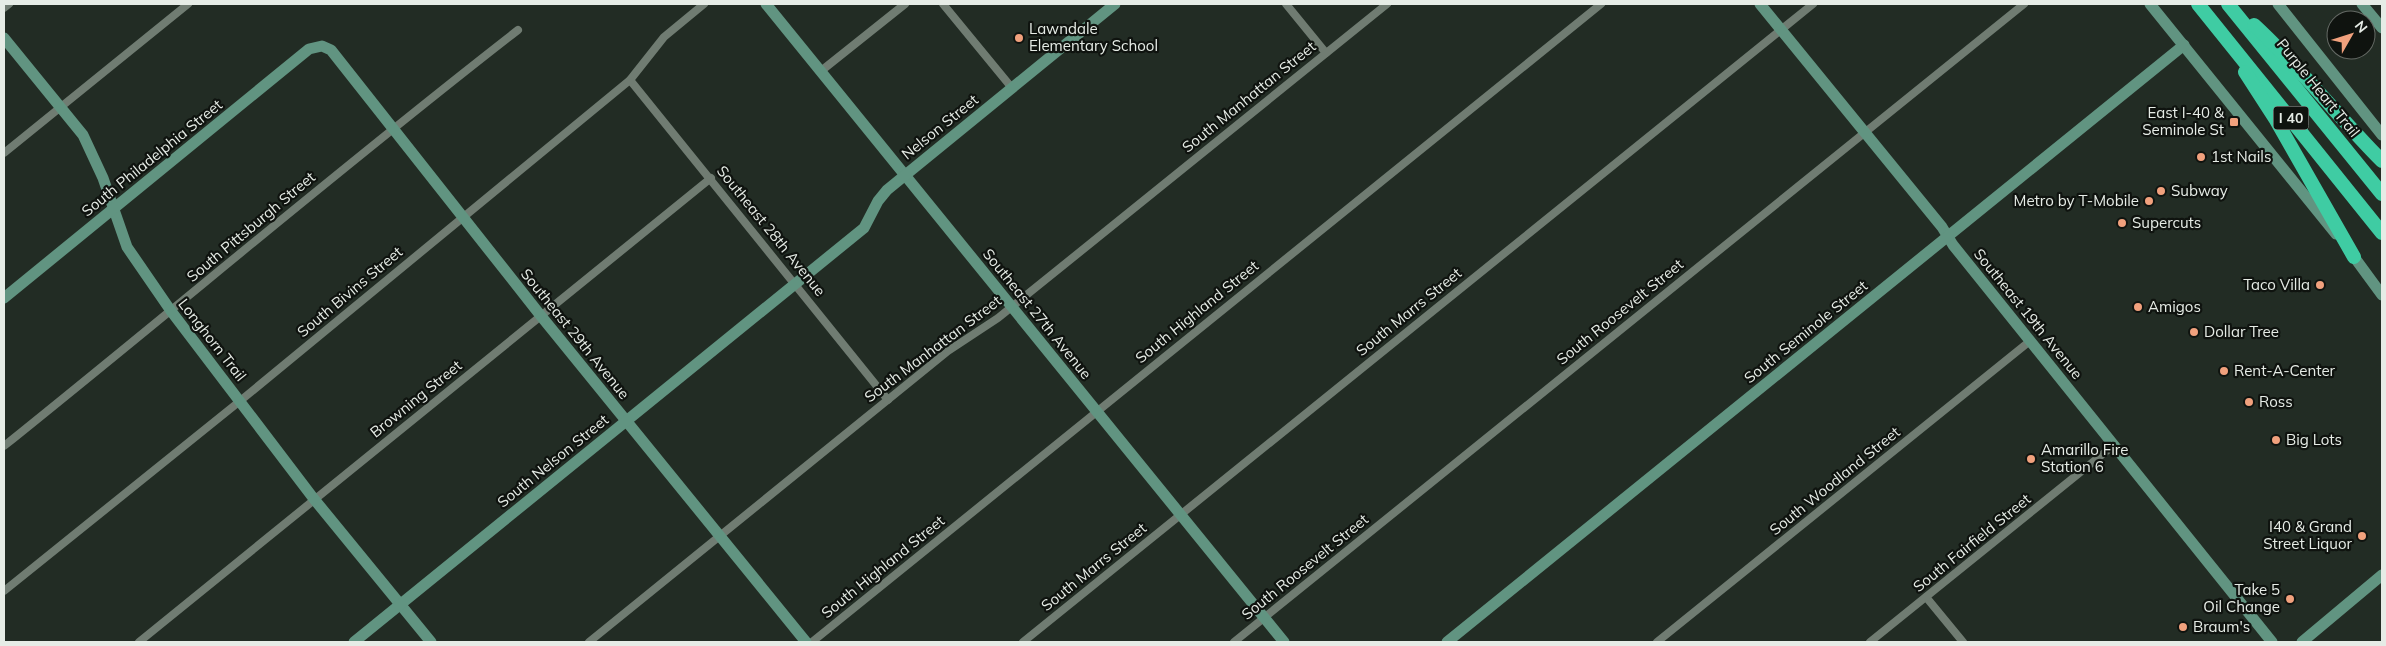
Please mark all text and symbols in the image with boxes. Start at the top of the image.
north arrow [2326,10,2376,60]
text: N [2351,17,2371,37]
place label: Lawndale Elementary School [1029,19,1158,55]
marker: Lawndale Elementary School [1013,32,1025,44]
street label: Purple Heart Trail [2273,34,2364,141]
street label: South Manhattan Street [1178,37,1319,156]
street label: Nelson Street [898,90,982,163]
street label: South Philadelphia Street [77,95,226,220]
place label: East I-40 & Seminole St [2142,103,2225,139]
road number: I 40 [2274,106,2308,130]
marker: East I-40 & Seminole St [2228,116,2240,128]
place label: 1st Nails [2211,147,2271,166]
marker: 1st Nails [2195,151,2207,163]
street label: Southeast 28th Avenue [713,162,830,300]
street label: South Pittsburgh Street [183,167,319,286]
place label: Subway [2171,181,2228,200]
marker: Subway [2155,185,2167,197]
place label: Metro by T-Mobile [2014,191,2139,210]
marker: Metro by T-Mobile [2143,195,2155,207]
place label: Supercuts [2132,213,2201,232]
marker: Supercuts [2116,217,2128,229]
street label: South Bivins Street [293,242,406,341]
street label: Southeast 27th Avenue [979,245,1096,383]
street label: Southeast 19th Avenue [1970,245,2087,383]
street label: South Roosevelt Street [1552,255,1687,369]
street label: South Highland Street [1131,256,1262,367]
street label: South Marrs Street [1352,263,1465,360]
street label: Southeast 29th Avenue [517,265,634,403]
place label: Taco Villa [2243,275,2310,294]
street label: South Seminole Street [1740,276,1871,387]
marker: Taco Villa [2314,279,2326,291]
street label: South Manhattan Street [861,291,1005,406]
street label: Longhorn Trail [174,295,250,385]
place label: Amigos [2148,297,2201,316]
marker: Amigos [2132,301,2144,313]
place label: Dollar Tree [2204,322,2279,341]
marker: Dollar Tree [2188,326,2200,338]
street label: Browning Street [366,356,465,441]
place label: Rent-A-Center [2234,361,2336,380]
marker: Rent-A-Center [2218,365,2230,377]
place label: Ross [2259,392,2293,411]
marker: Ross [2243,396,2255,408]
street label: South Nelson Street [493,410,612,511]
street label: South Woodland Street [1766,422,1904,539]
place label: Big Lots [2286,430,2342,449]
marker: Big Lots [2270,434,2282,446]
place label: Amarillo Fire Station 6 [2041,440,2128,476]
marker: Amarillo Fire Station 6 [2025,453,2037,465]
street label: South Fairfield Street [1909,489,2034,596]
street label: South Roosevelt Street [1237,510,1372,624]
street label: South Highland Street [817,511,948,622]
place label: I40 & Grand Street Liquor [2263,517,2353,553]
street label: South Marrs Street [1037,518,1150,615]
marker: I40 & Grand Street Liquor [2356,530,2368,542]
place label: Take 5 Oil Change [2203,580,2280,616]
marker: Take 5 Oil Change [2284,593,2296,605]
place label: Braum's [2193,617,2250,636]
marker: Braum's [2177,621,2189,633]

